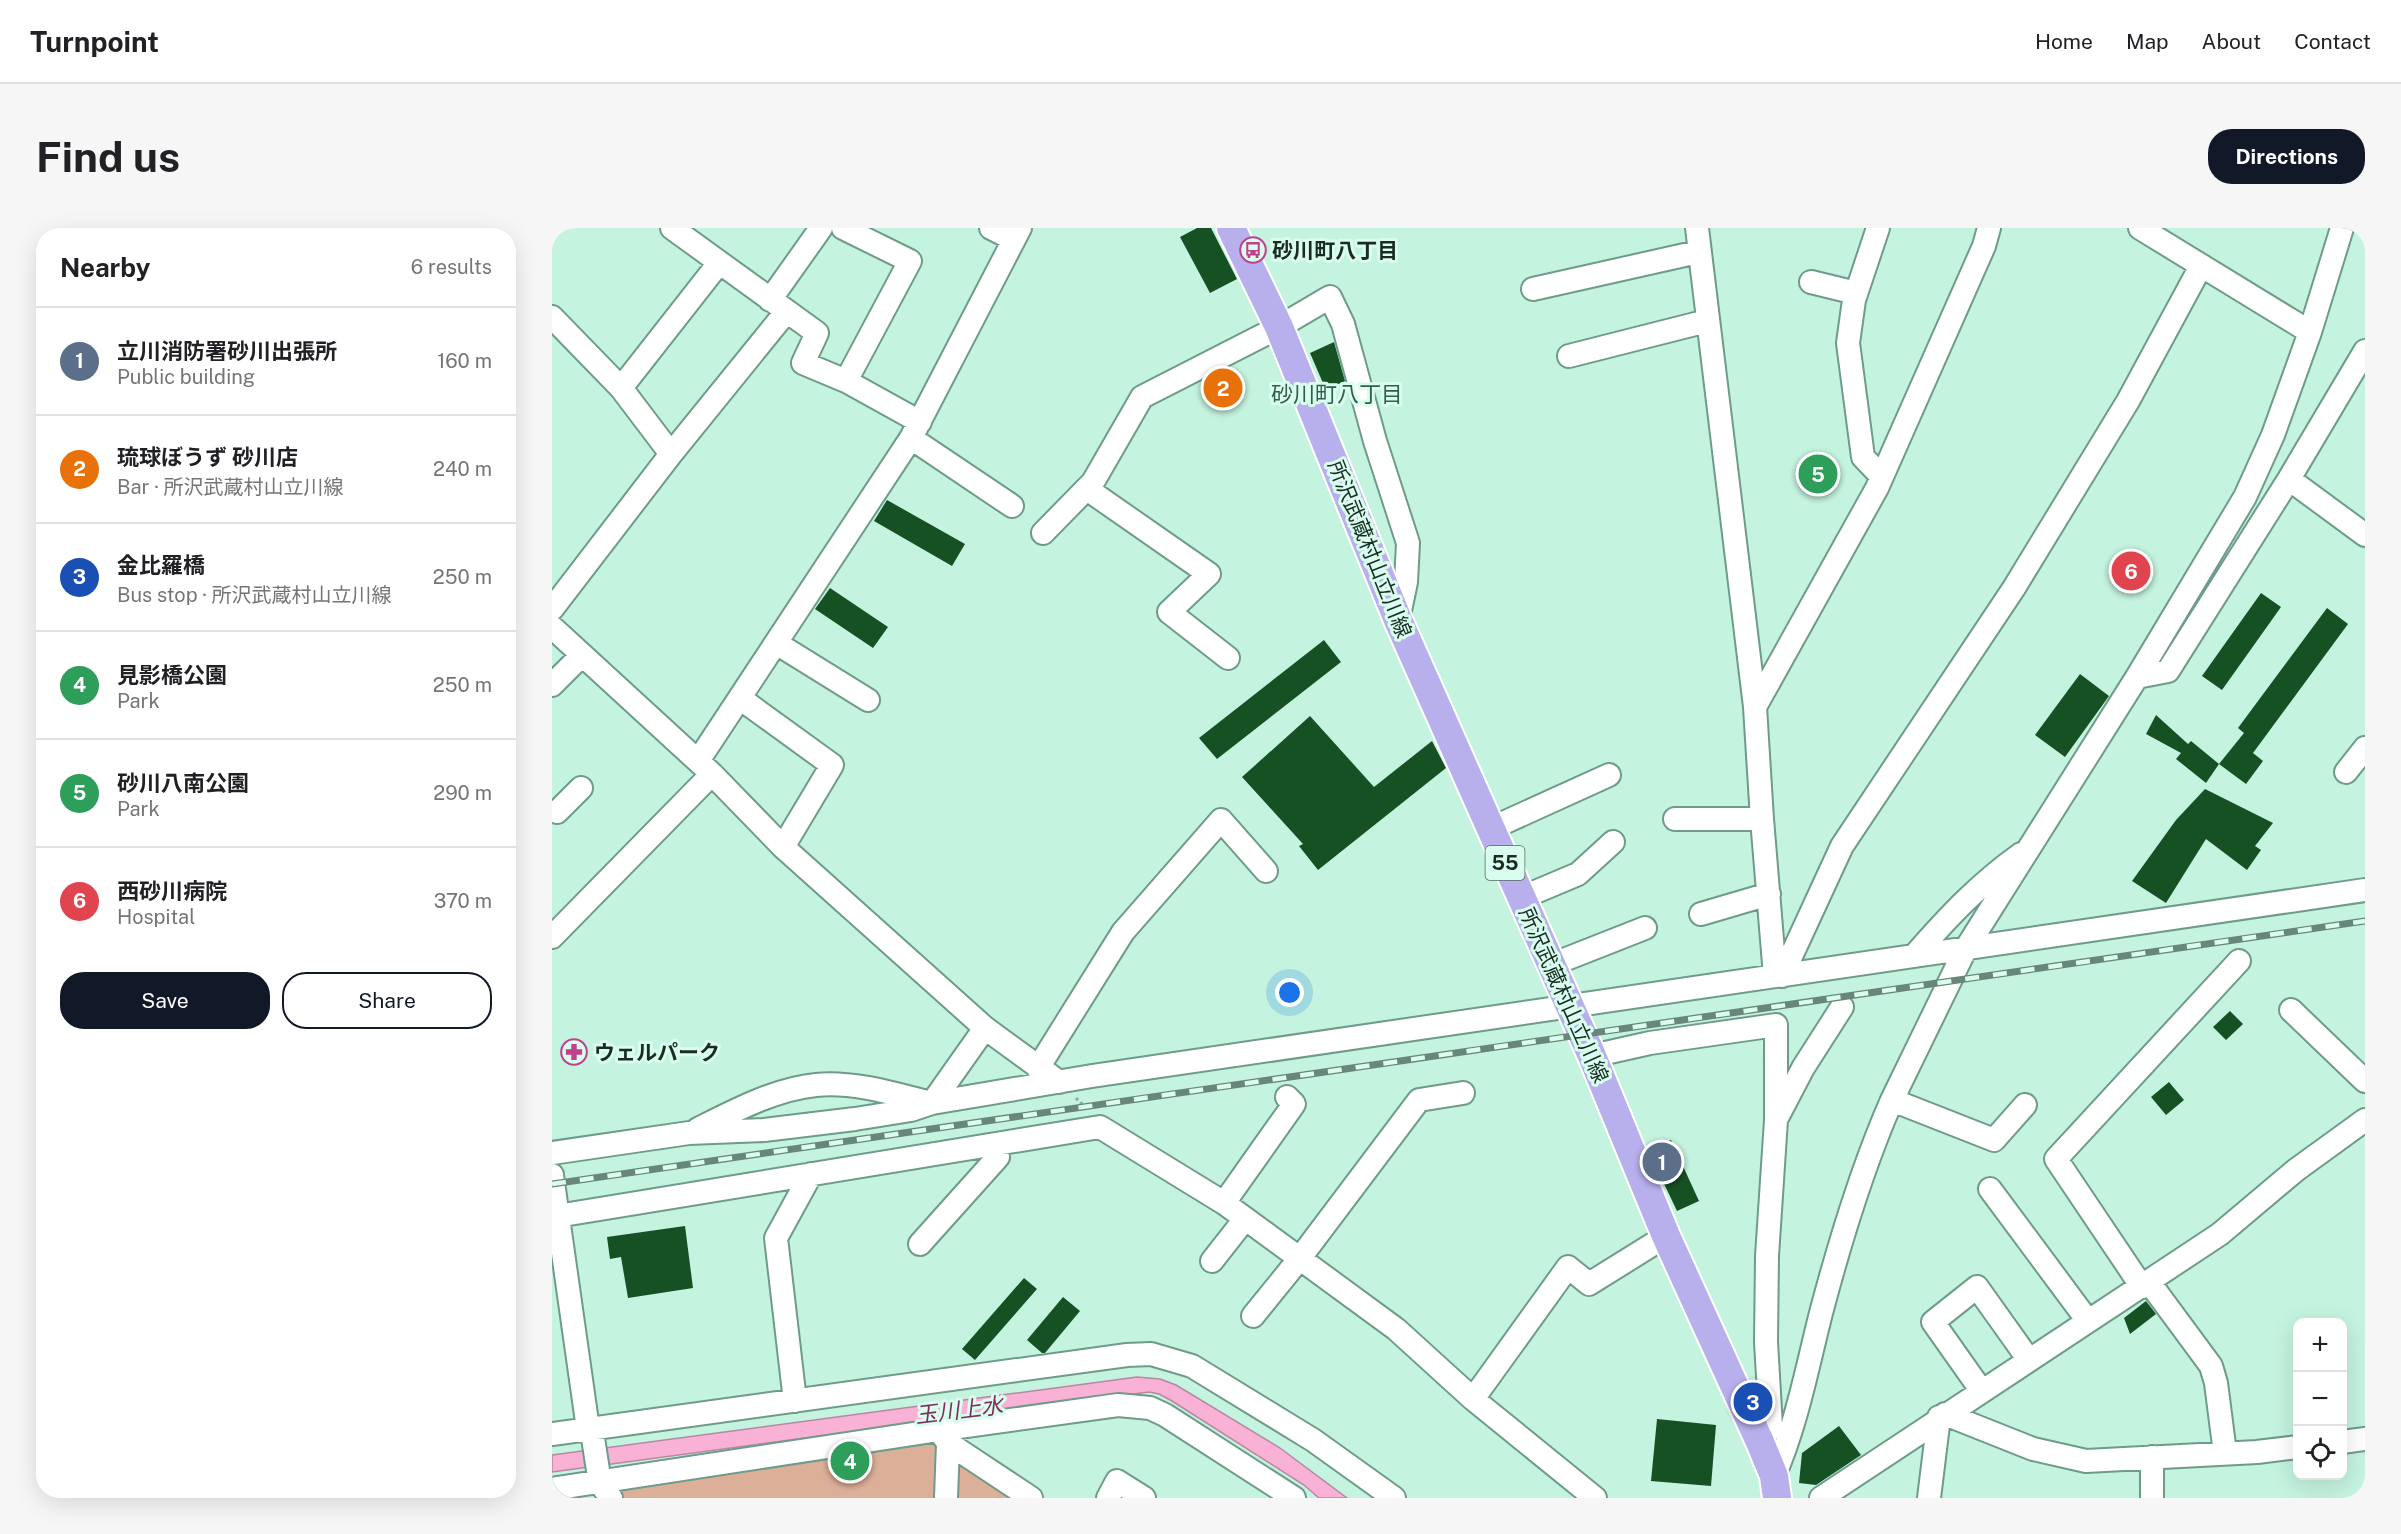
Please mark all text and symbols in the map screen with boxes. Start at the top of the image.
text: Turnpoint [30,25,159,58]
text: Home [2035,29,2093,54]
text: Map [2126,29,2169,54]
text: About [2202,29,2261,54]
text: Contact [2294,29,2371,54]
button: Directions [2208,129,2365,184]
text: Find us [36,132,180,181]
bus stop icon: 砂川町八丁目 [1238,235,1268,265]
place label: 砂川町八丁目 [1272,238,1398,263]
text: Nearby [60,252,150,283]
text: 6 results [411,255,492,279]
text: 立川消防署砂川出張所 [117,338,337,364]
text: 1 [75,349,84,373]
text: 160 m [437,349,492,373]
text: Public building [117,365,255,389]
pin: 2 [1204,366,1242,410]
district label: 砂川町八丁目 [1271,381,1403,407]
text: 琉球ぼうず 砂川店 [117,444,298,470]
pin: 5 [1798,452,1838,496]
text: 2 [73,457,86,481]
text: 240 m [433,457,492,481]
street label: 所沢武蔵村山立川線 [1323,457,1417,641]
text: Bar · 所沢武蔵村山立川線 [117,475,343,499]
pin: 6 [2112,548,2150,594]
text: 金比羅橋 [117,552,205,578]
text: 3 [73,565,86,589]
text: 250 m [433,565,492,589]
text: Bus stop · 所沢武蔵村山立川線 [117,583,392,607]
text: 見影橋公園 [117,662,227,688]
text: 4 [73,673,86,697]
text: 250 m [433,673,492,697]
text: Park [117,689,160,713]
text: 砂川八南公園 [117,770,249,796]
text: 5 [73,781,86,805]
text: 290 m [433,781,492,805]
text: Park [117,797,160,821]
road number: 55 [1486,846,1524,880]
text: 西砂川病院 [117,878,227,904]
text: 6 [73,889,86,913]
text: 370 m [434,889,492,913]
street label: 所沢武蔵村山立川線 [1514,904,1614,1086]
text: Hospital [117,905,195,929]
button: Save [60,972,270,1029]
button: Share [282,972,492,1029]
your location [1275,978,1304,1007]
pharmacy icon: ウェルパーク [559,1037,589,1067]
place label: ウェルパーク [594,1040,720,1065]
pin: 1 [1642,1140,1682,1184]
map controls [2293,1318,2347,1480]
button: + [2293,1318,2347,1372]
button: − [2293,1372,2347,1426]
pin: 3 [1734,1380,1772,1424]
water label: 玉川上水 [914,1391,1006,1428]
button: locate [2293,1426,2347,1480]
pin: 4 [830,1438,870,1484]

